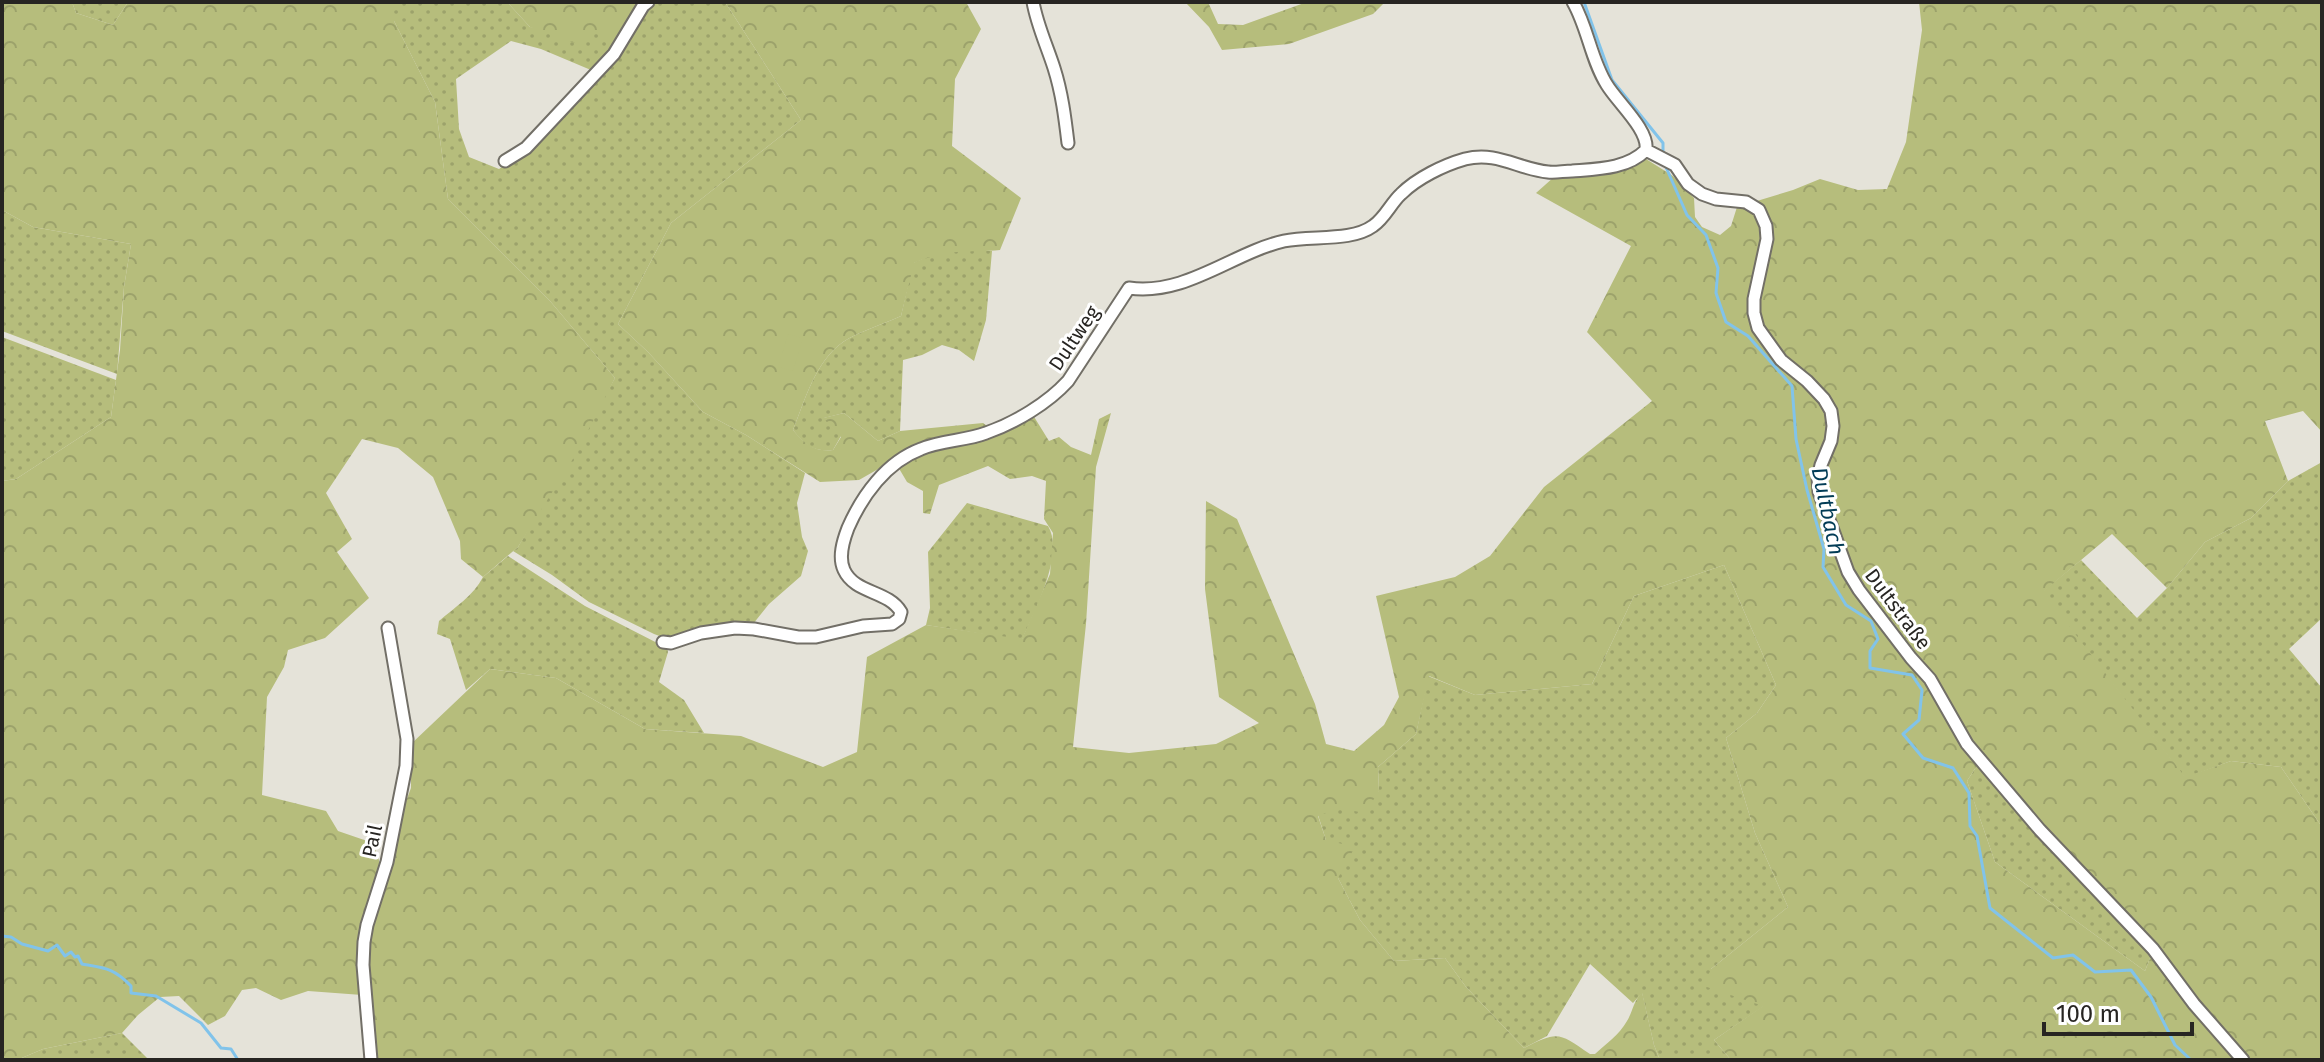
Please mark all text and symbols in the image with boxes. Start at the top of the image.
street label: Dultweg [1044,300,1105,375]
water label: Dultbach [1806,465,1850,557]
street label: Dultstraße [1860,564,1936,654]
street label: Pail [357,822,387,860]
scale bar [2044,986,2192,1036]
text: 100 m [2056,1000,2120,1028]

